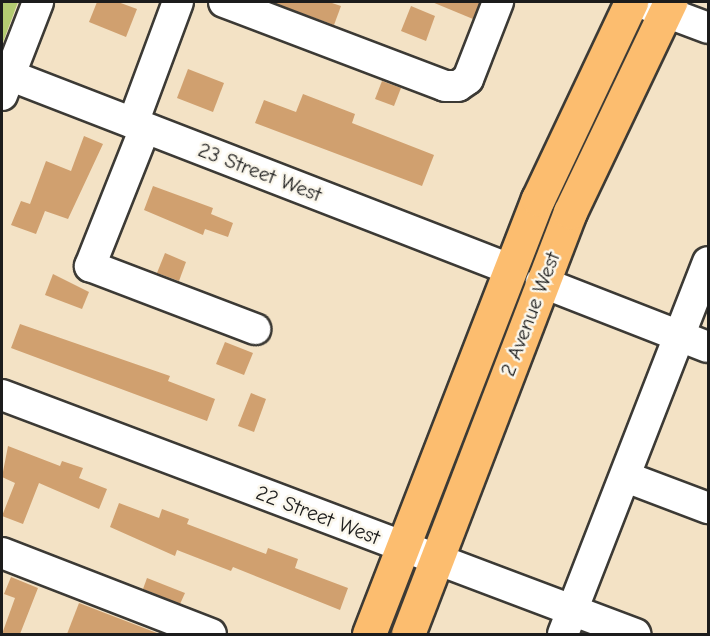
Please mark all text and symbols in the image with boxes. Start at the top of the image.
street label: 23 Street West [195,137,325,207]
street label: 2 Avenue West [495,248,565,380]
street label: 22 Street West [253,480,383,550]

